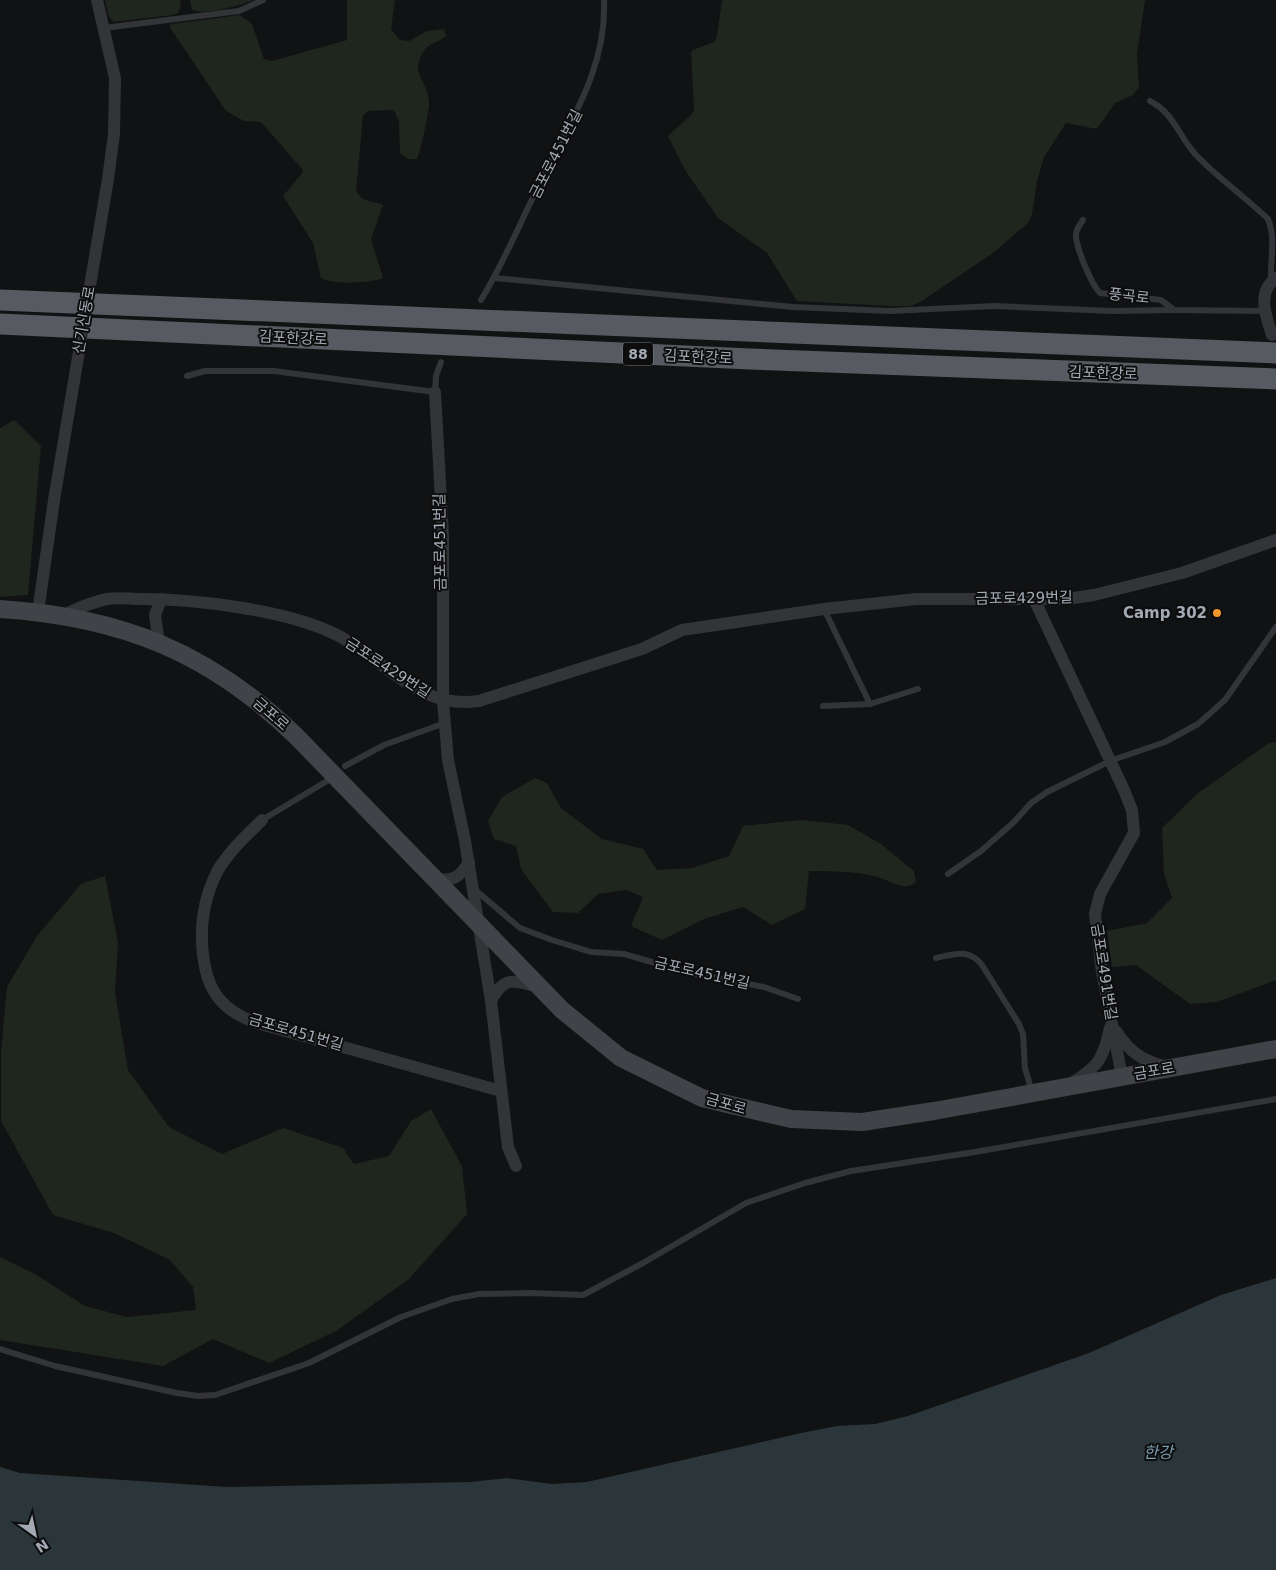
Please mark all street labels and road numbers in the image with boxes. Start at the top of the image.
street label: 금포로451번길 [526,106,586,202]
street label: 신기신동로 [69,284,99,356]
street label: 풍곡로 [1107,285,1151,307]
street label: 김포한강로 [258,327,328,349]
road number: 88 [623,342,653,366]
street label: 김포한강로 [663,346,733,368]
street label: 김포한강로 [1068,363,1138,383]
street label: 금포로451번길 [430,493,450,591]
street label: 금포로429번길 [975,588,1073,608]
street label: 금포로429번길 [342,634,434,702]
street label: 금포로 [249,694,293,734]
street label: 금포로491번길 [1087,922,1121,1022]
street label: 금포로451번길 [652,953,752,993]
street label: 금포로451번길 [247,1010,345,1054]
street label: 금포로 [1132,1059,1176,1083]
street label: 금포로 [704,1090,748,1118]

